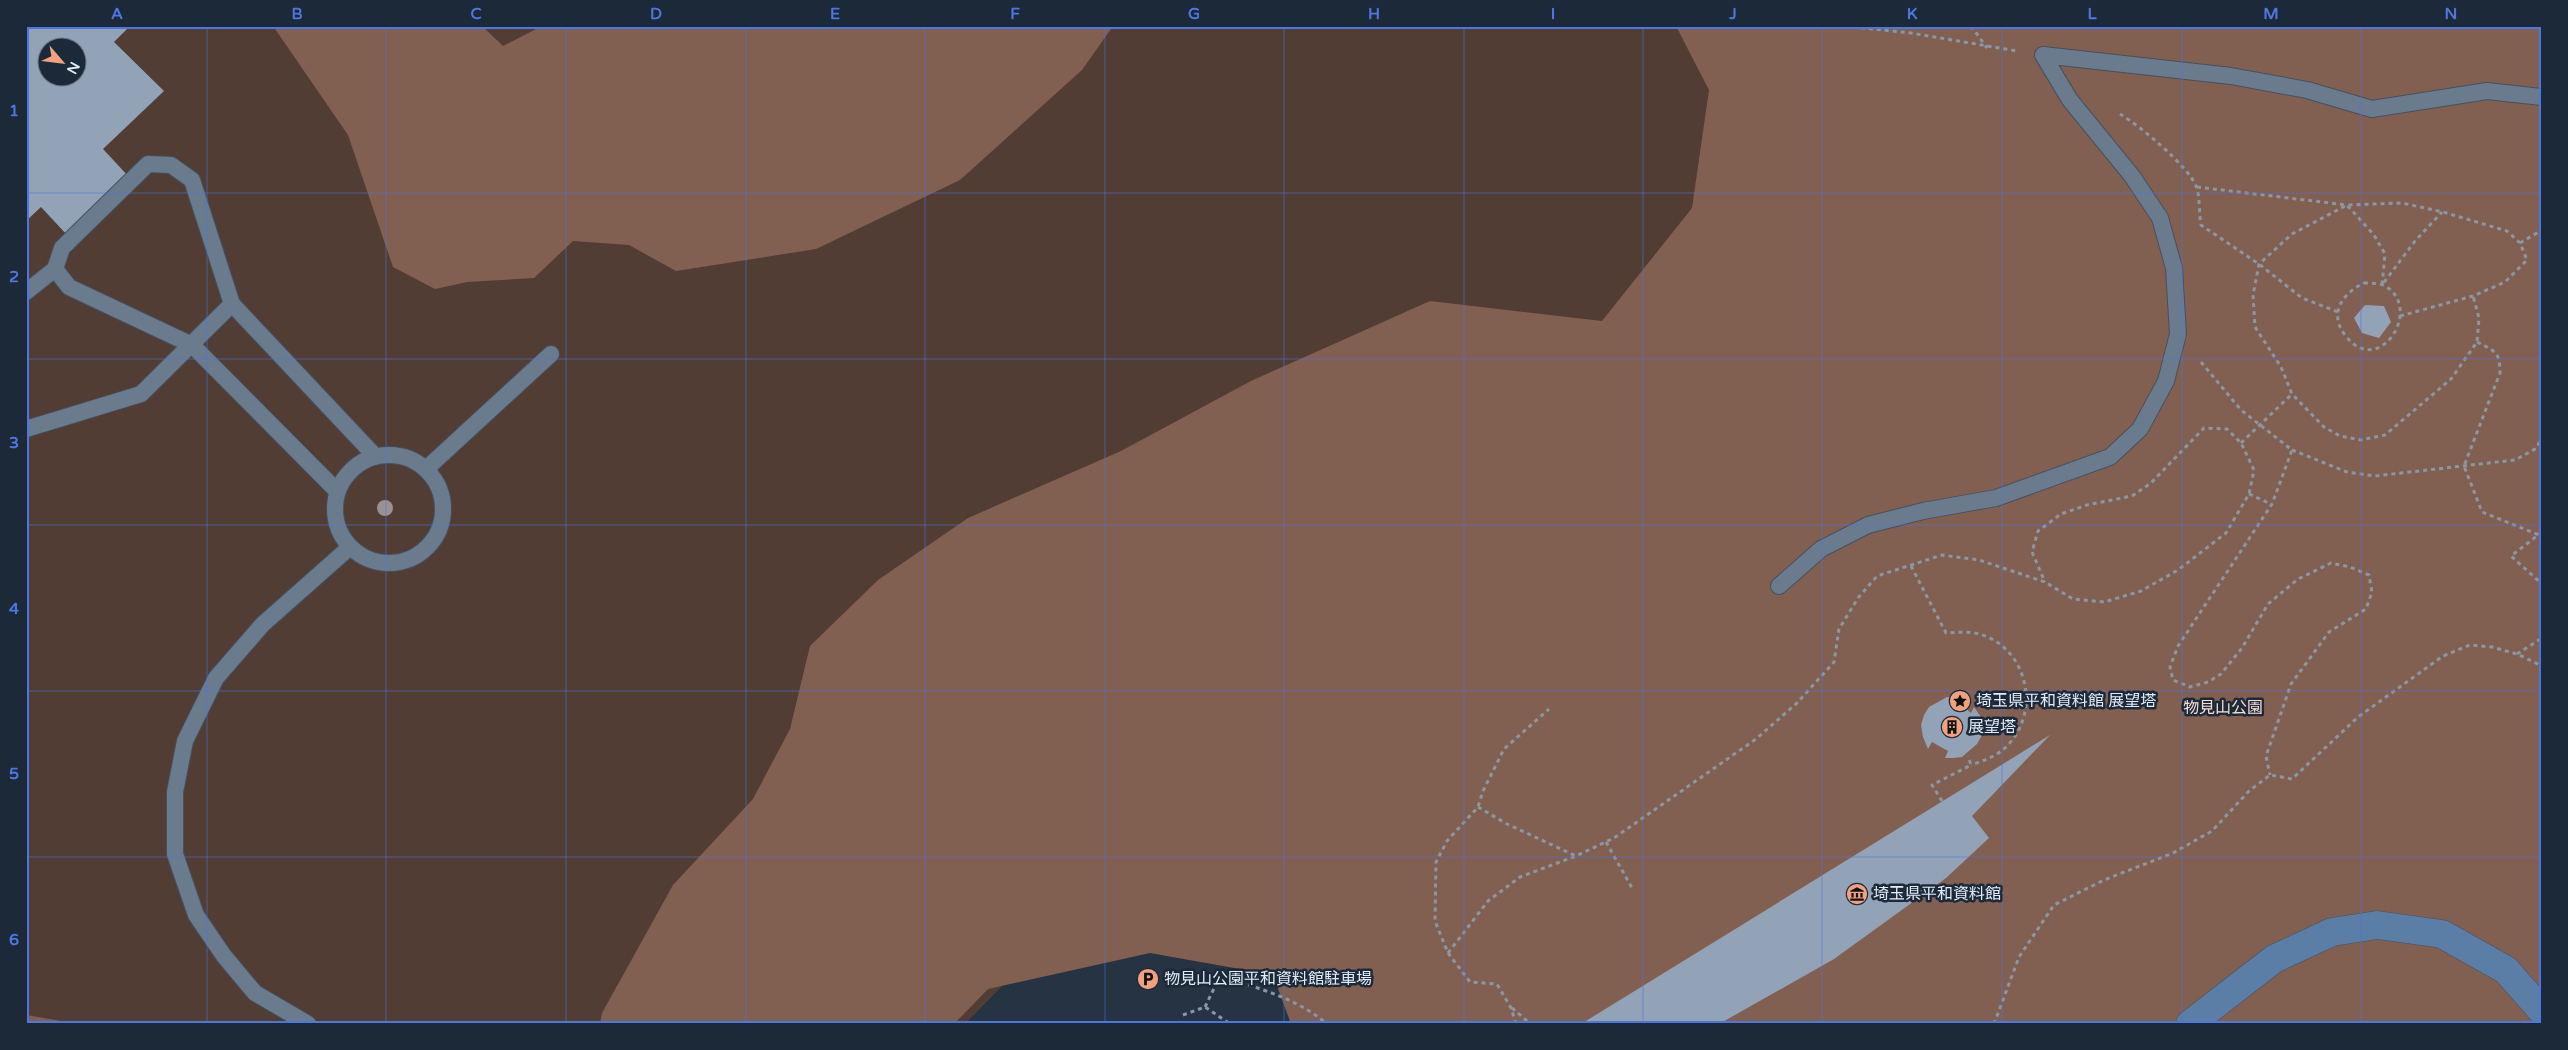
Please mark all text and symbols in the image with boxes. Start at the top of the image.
text: A [111,4,123,24]
text: B [291,4,303,24]
text: C [470,4,482,24]
text: D [650,4,662,24]
text: E [830,4,840,24]
text: F [1010,4,1020,24]
text: G [1188,4,1200,24]
text: H [1368,4,1380,24]
text: I [1551,4,1555,24]
text: J [1728,4,1737,24]
text: K [1907,4,1918,24]
text: L [2087,4,2097,24]
text: M [2263,4,2279,24]
text: N [2445,4,2457,24]
north arrow [38,38,88,88]
text: N [63,59,83,77]
text: 1 [9,101,19,121]
text: 2 [9,267,19,287]
text: 3 [9,433,19,453]
text: 4 [9,599,19,619]
place icon: 埼玉県平和資料館 展望塔 [1948,689,1972,713]
place label: 埼玉県平和資料館 展望塔 [1976,691,2156,711]
park label: 物見山公園 [2183,698,2263,718]
building icon: 展望塔 [1940,715,1964,739]
place label: 展望塔 [1968,717,2016,737]
text: 5 [9,764,19,784]
museum icon: 埼玉県平和資料館 [1845,882,1869,906]
place label: 埼玉県平和資料館 [1873,884,2001,904]
text: 6 [9,930,19,950]
parking icon: 物見山公園平和資料館駐車場 [1136,967,1160,991]
place label: 物見山公園平和資料館駐車場 [1164,969,1372,989]

